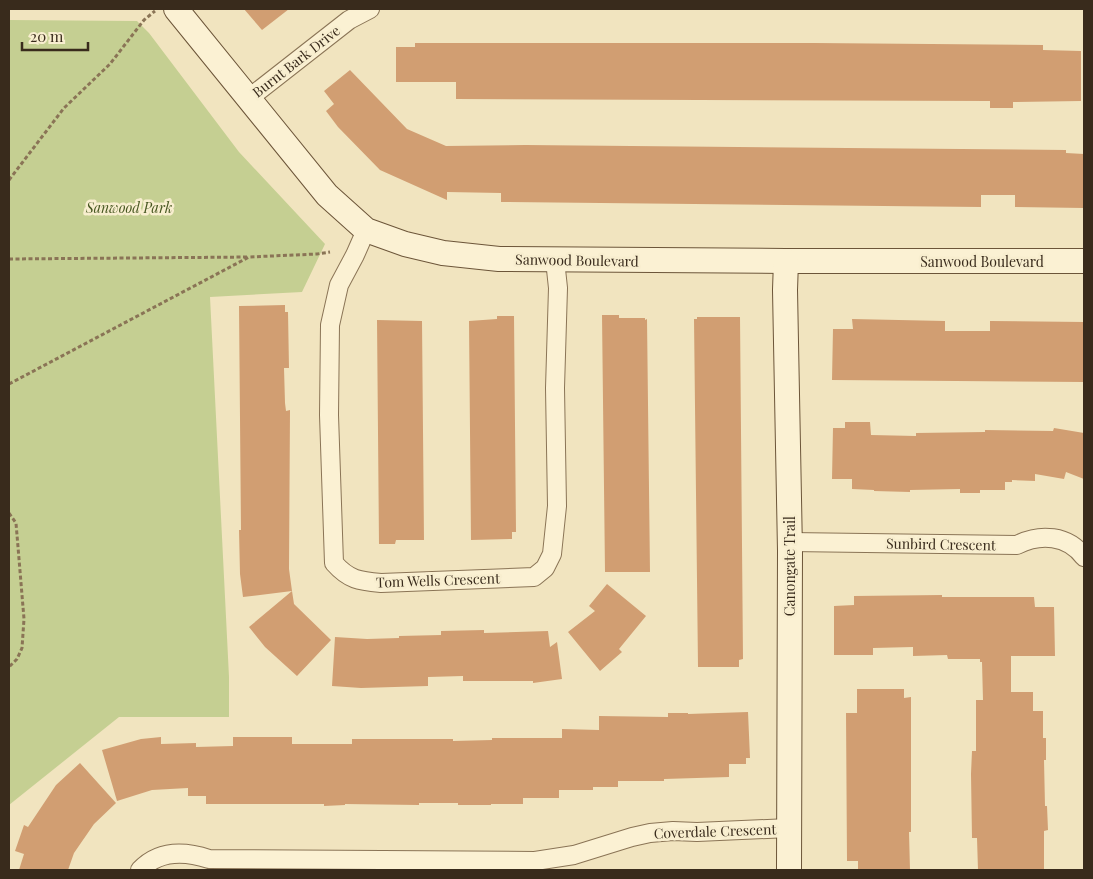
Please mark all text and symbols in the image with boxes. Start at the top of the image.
scale bar [22,20,89,52]
street label: Burnt Bark Drive [248,21,344,101]
text: 20 m [30,26,64,46]
park label: Sanwood Park [85,198,172,217]
street label: Sanwood Boulevard [515,249,639,271]
street label: Sanwood Boulevard [920,252,1044,271]
street label: Canongate Trail [780,516,799,616]
street label: Sunbird Crescent [886,534,997,554]
street label: Tom Wells Crescent [376,568,501,592]
street label: Coverdale Crescent [653,819,778,843]

